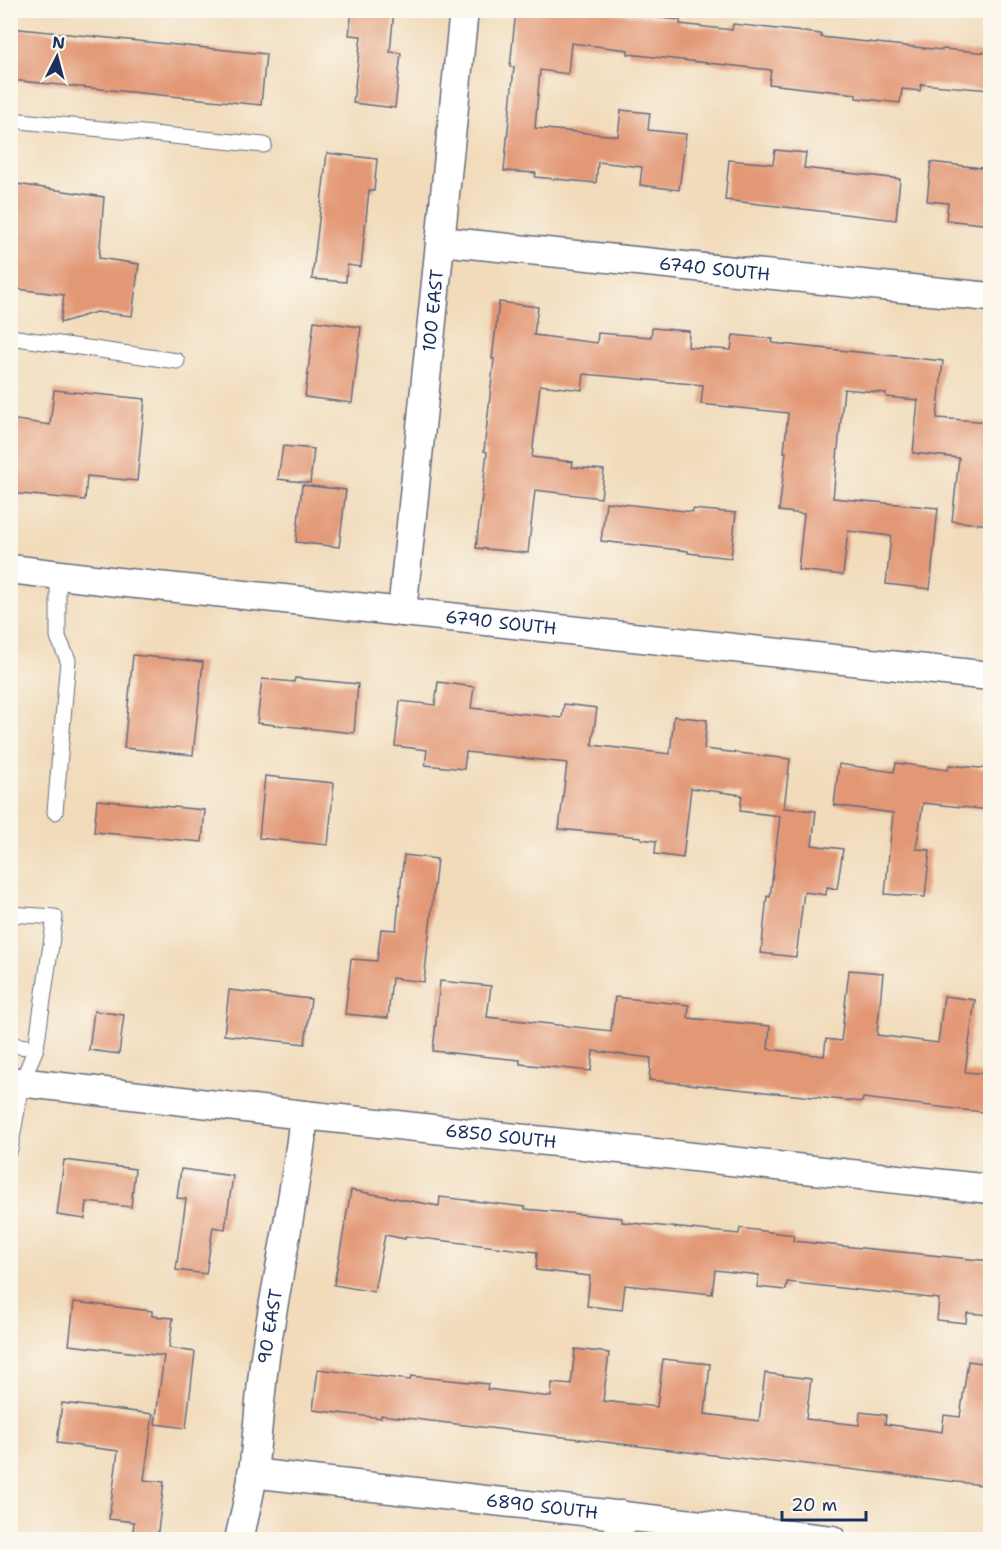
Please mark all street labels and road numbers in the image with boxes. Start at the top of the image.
street label: 6740 SOUTH [658,251,771,287]
street label: 100 EAST [417,268,449,353]
street label: 6790 SOUTH [444,605,558,641]
street label: 6850 SOUTH [444,1118,558,1154]
street label: 90 EAST [252,1287,288,1365]
street label: 6890 SOUTH [485,1488,599,1525]

